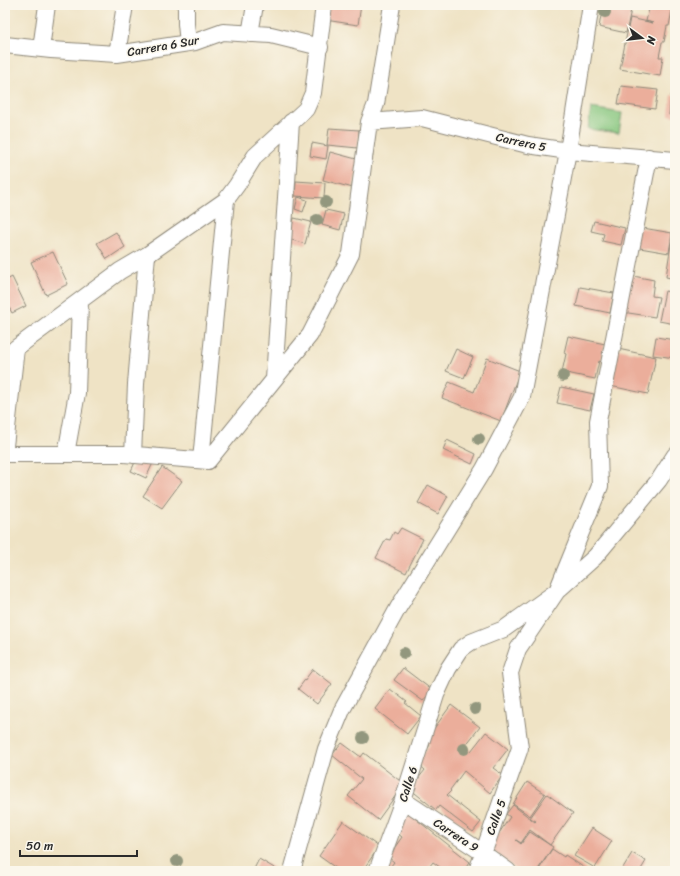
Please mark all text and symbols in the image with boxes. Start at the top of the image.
north arrow [622,18,662,58]
street label: Carrera 6 Sur [125,29,202,63]
text: N [641,33,662,47]
street label: Carrera 5 [494,126,548,158]
street label: Calle 6 [392,763,424,805]
street label: Calle 5 [479,796,513,838]
street label: Carrera 9 [429,812,483,858]
scale bar [20,832,137,858]
text: 50 m [26,835,53,857]

